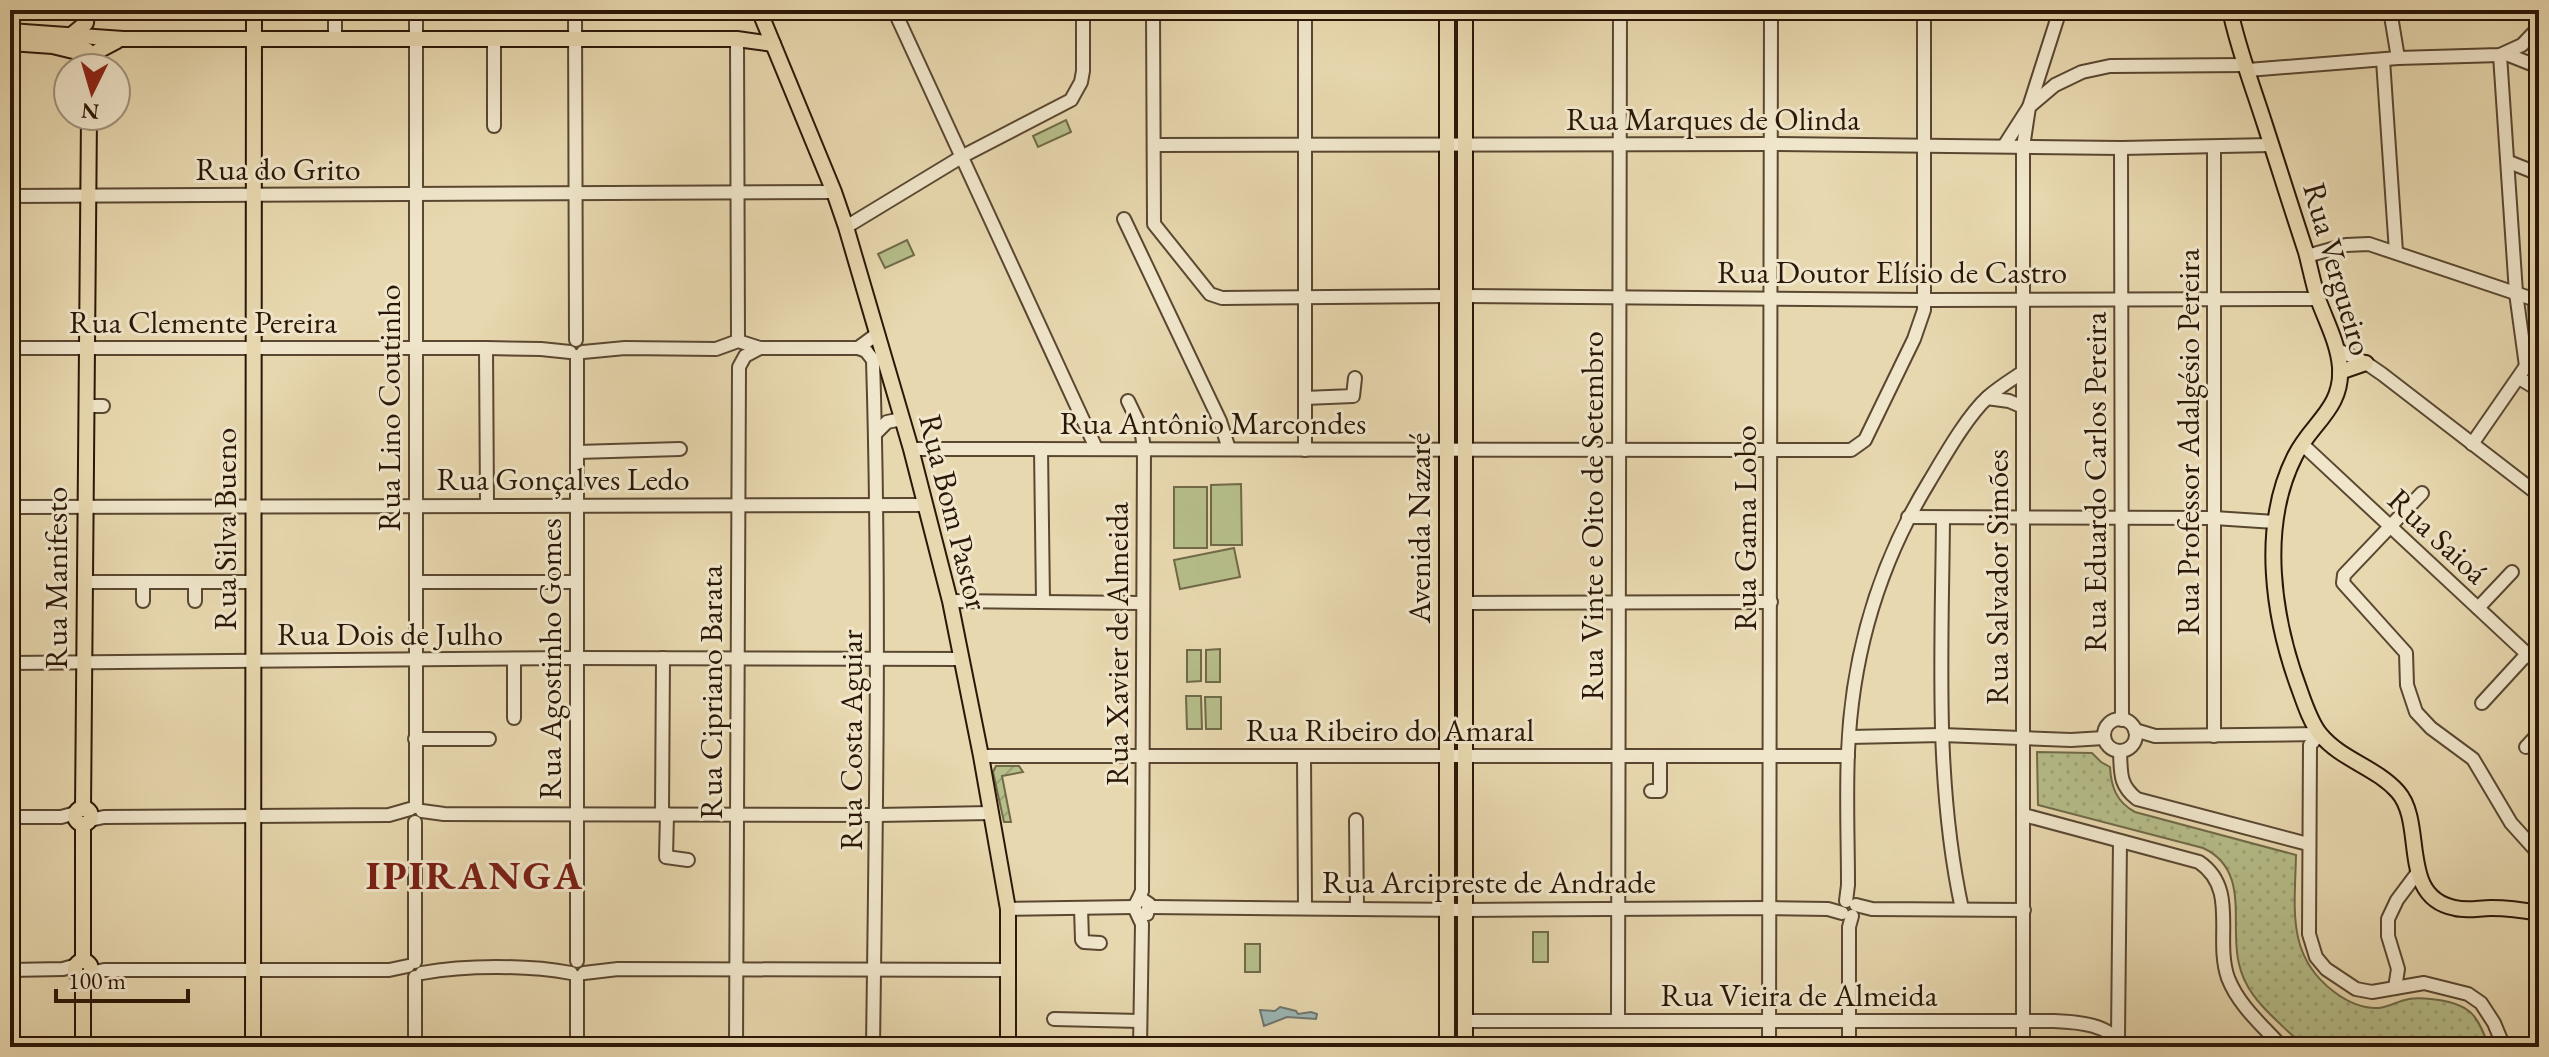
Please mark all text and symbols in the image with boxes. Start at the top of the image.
north arrow [52,52,132,132]
text: N [80,96,100,127]
street label: Rua Marques de Olinda [1566,98,1860,140]
street label: Rua do Grito [195,148,361,190]
street label: Rua Vergueiro [2293,178,2383,360]
street label: Rua Professor Adalgésio Pereira [2167,248,2209,636]
street label: Rua Doutor Elísio de Castro [1717,251,2067,293]
street label: Rua Lino Coutinho [368,284,410,532]
street label: Rua Clemente Pereira [69,301,337,343]
street label: Rua Eduardo Carlos Pereira [2074,312,2116,652]
street label: Rua Vinte e Oito de Setembro [1571,331,1613,701]
street label: Rua Antônio Marcondes [1060,402,1366,444]
street label: Rua Bom Pastor [909,410,999,615]
street label: Rua Gama Lobo [1724,425,1766,631]
street label: Rua Silva Bueno [204,428,246,630]
street label: Avenida Nazaré [1398,432,1440,625]
street label: Rua Salvador Simões [1976,449,2018,705]
street label: Rua Gonçalves Ledo [436,458,690,500]
street label: Rua Saioá [2379,479,2497,593]
street label: Rua Manifesto [35,487,77,669]
street label: Rua Xavier de Almeida [1096,502,1138,786]
street label: Rua Agostinho Gomes [529,518,571,800]
street label: Rua Cipriano Barata [690,565,732,819]
street label: Rua Dois de Julho [277,613,503,655]
street label: Rua Costa Aguiar [830,629,872,851]
street label: Rua Ribeiro do Amaral [1246,709,1535,751]
district label: IPIRANGA [366,849,584,901]
street label: Rua Arcipreste de Andrade [1322,861,1656,903]
scale bar [56,953,188,1003]
text: 100 m [68,965,126,996]
street label: Rua Vieira de Almeida [1661,974,1938,1016]

